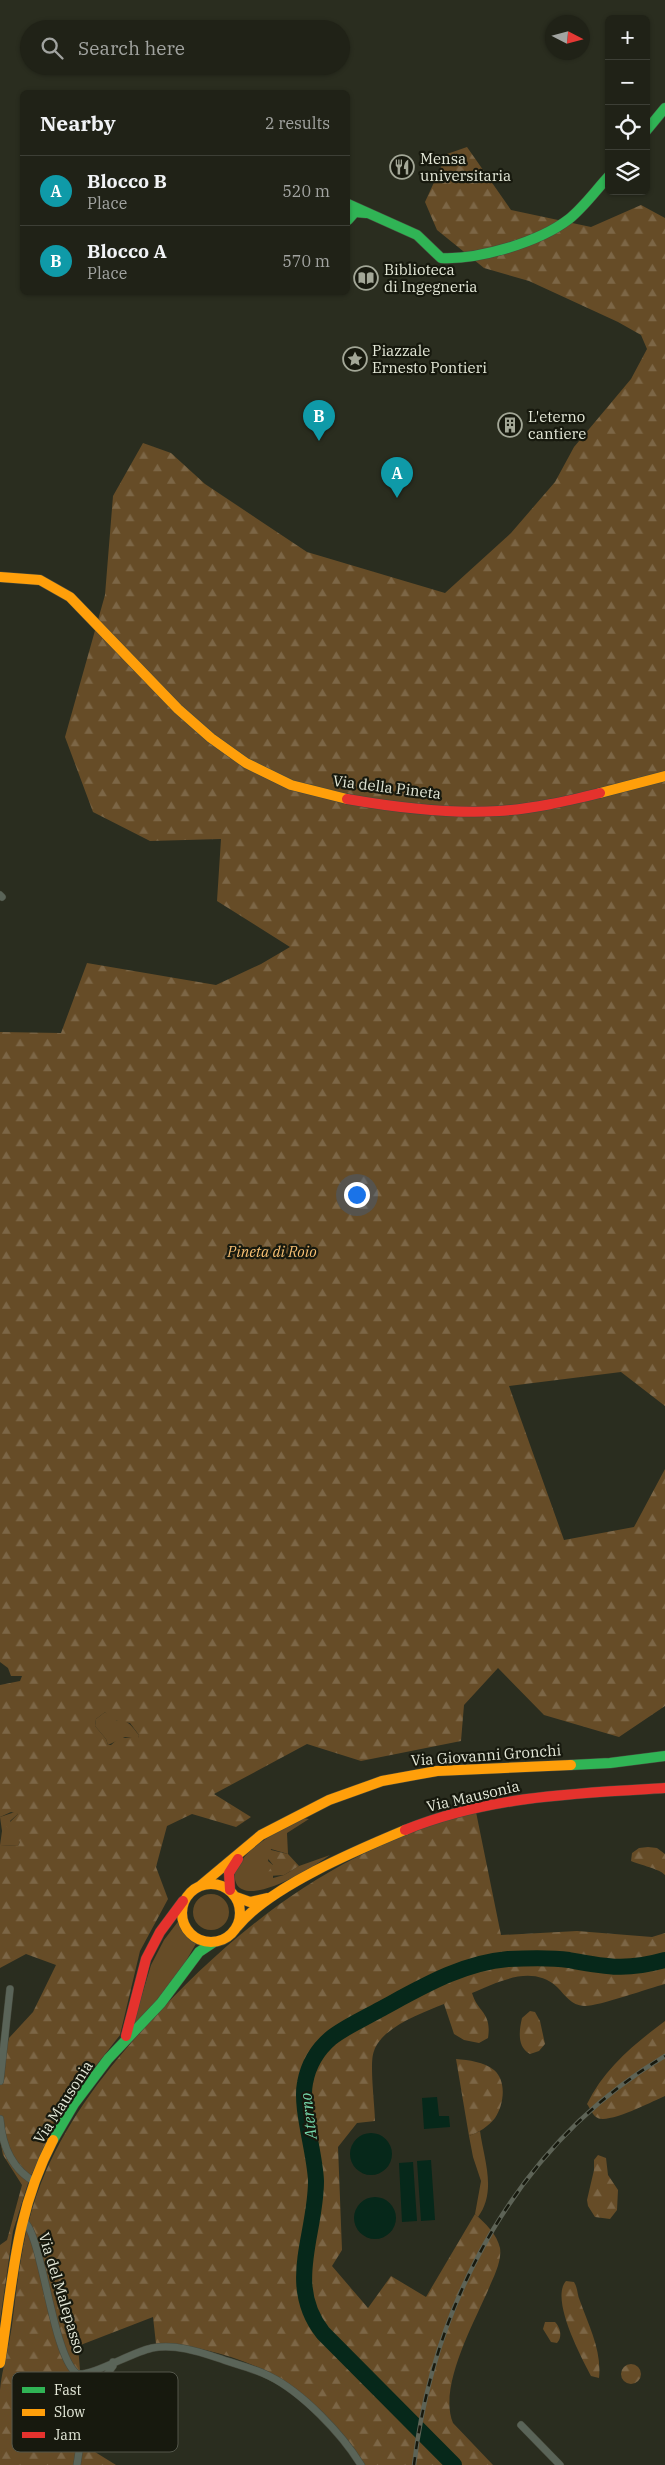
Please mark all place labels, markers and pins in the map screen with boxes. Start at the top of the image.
place label: Mensa universitaria [420,149,511,185]
restaurant icon: Mensa universitaria [389,154,415,180]
place label: Biblioteca di Ingegneria [384,260,478,296]
library icon: Biblioteca di Ingegneria [353,265,379,291]
place label: Piazzale Ernesto Pontieri [372,341,487,377]
place icon: Piazzale Ernesto Pontieri [342,346,368,372]
pin: B [303,400,335,441]
place label: L'eterno cantiere [528,407,586,443]
building icon: L'eterno cantiere [497,412,523,438]
pin: A [381,457,413,498]

